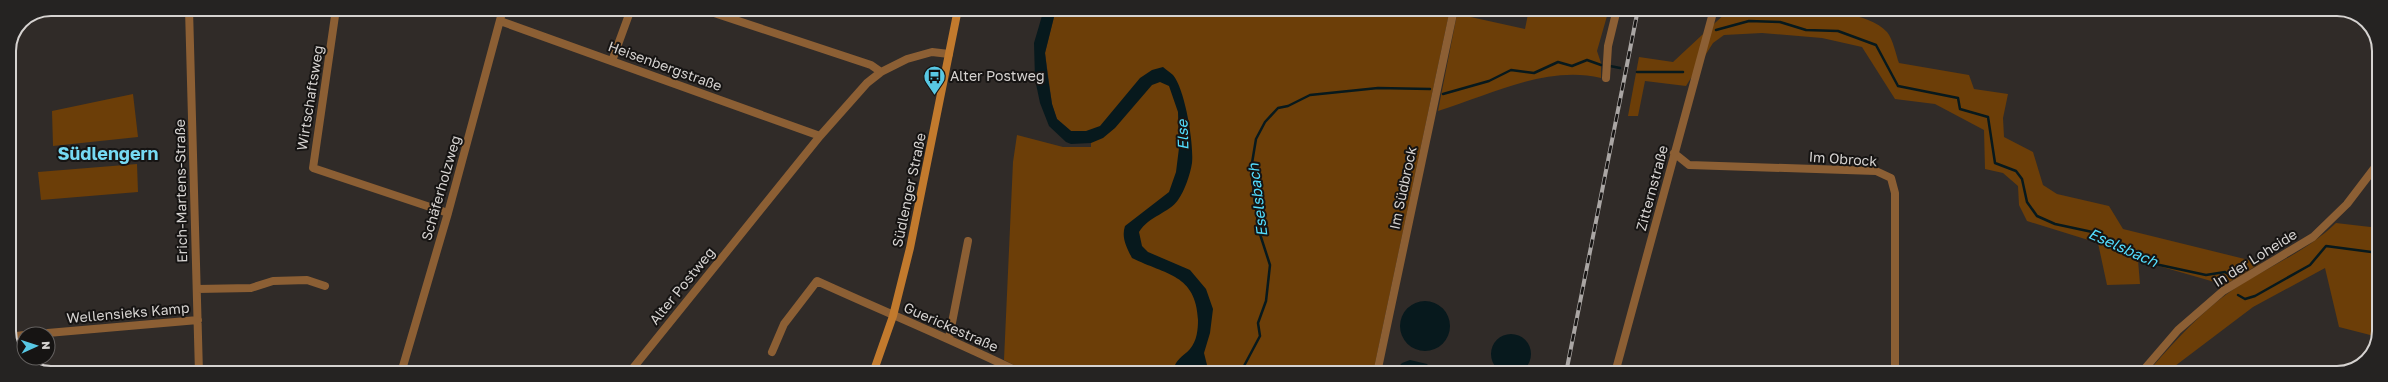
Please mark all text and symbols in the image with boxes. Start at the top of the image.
street label: Heisenbergstraße [606,37,724,94]
street label: Wirtschaftsweg [293,44,326,152]
bus stop icon: Alter Postweg [921,63,947,96]
place label: Alter Postweg [950,67,1045,84]
water label: Else [1172,118,1192,151]
street label: Erich-Martens-Straße [171,119,190,263]
street label: Südlenger Straße [888,131,929,249]
street label: Schäferholzweg [417,133,464,242]
district label: Südlengern [58,142,159,164]
street label: Zitternstraße [1632,143,1671,233]
street label: Im Südbrock [1385,145,1420,231]
street label: Im Obrock [1808,148,1878,169]
water label: Eselsbach [1243,162,1270,238]
water label: Eselsbach [2086,224,2161,271]
street label: In der Loheide [2210,225,2300,290]
street label: Alter Postweg [645,244,718,328]
street label: Guerickestraße [901,298,1001,355]
street label: Wellensieks Kamp [66,299,190,326]
north arrow [16,326,56,366]
text: N [40,341,53,350]

